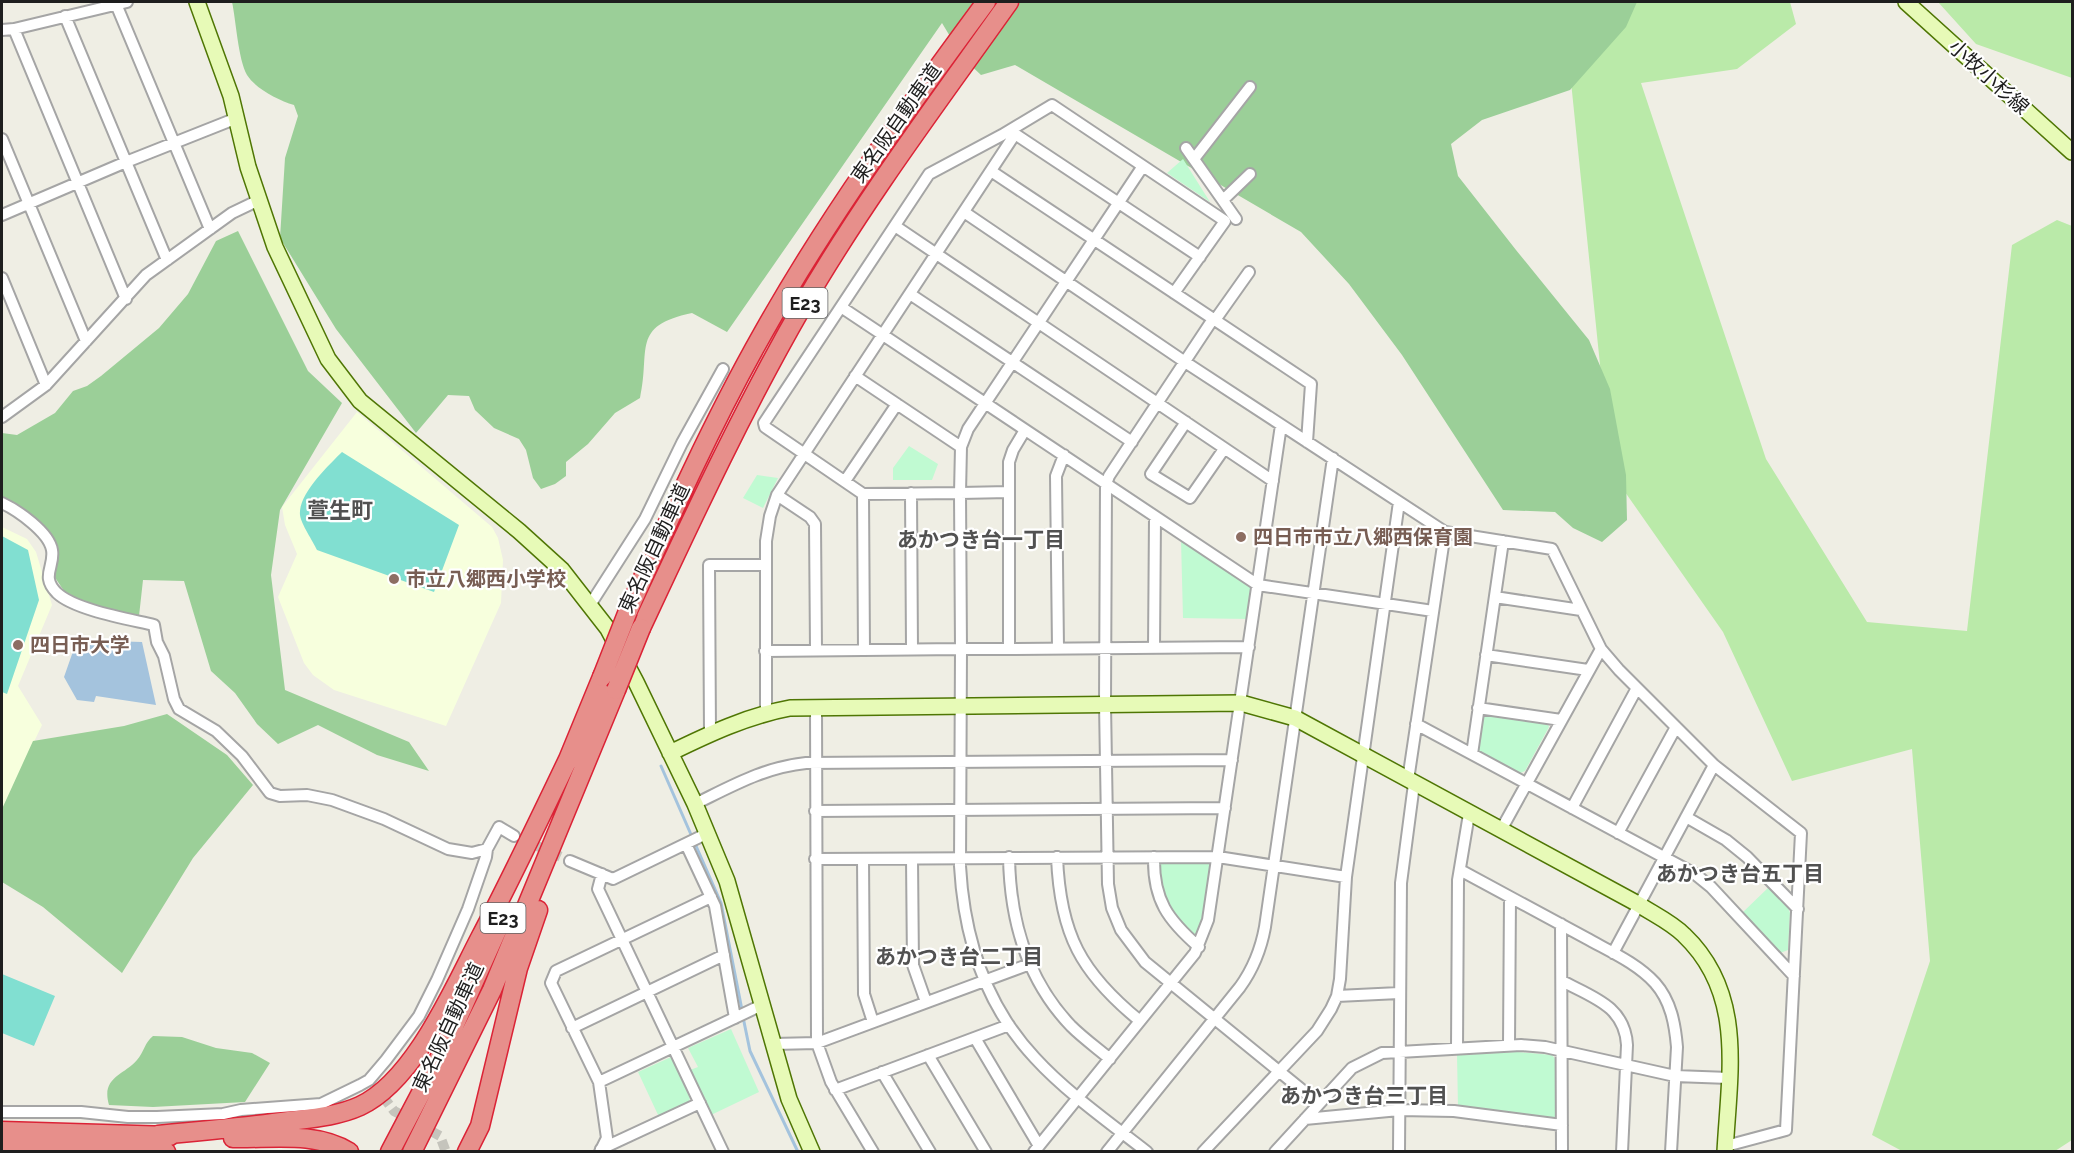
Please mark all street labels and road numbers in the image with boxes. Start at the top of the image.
street label: 小牧小杉線 [1944,35,2034,119]
street label: 東名阪自動車道 [846,59,946,187]
road number: E23 [782,288,828,318]
street label: 東名阪自動車道 [614,479,694,617]
road number: E23 [480,903,526,933]
street label: 東名阪自動車道 [408,958,488,1096]

